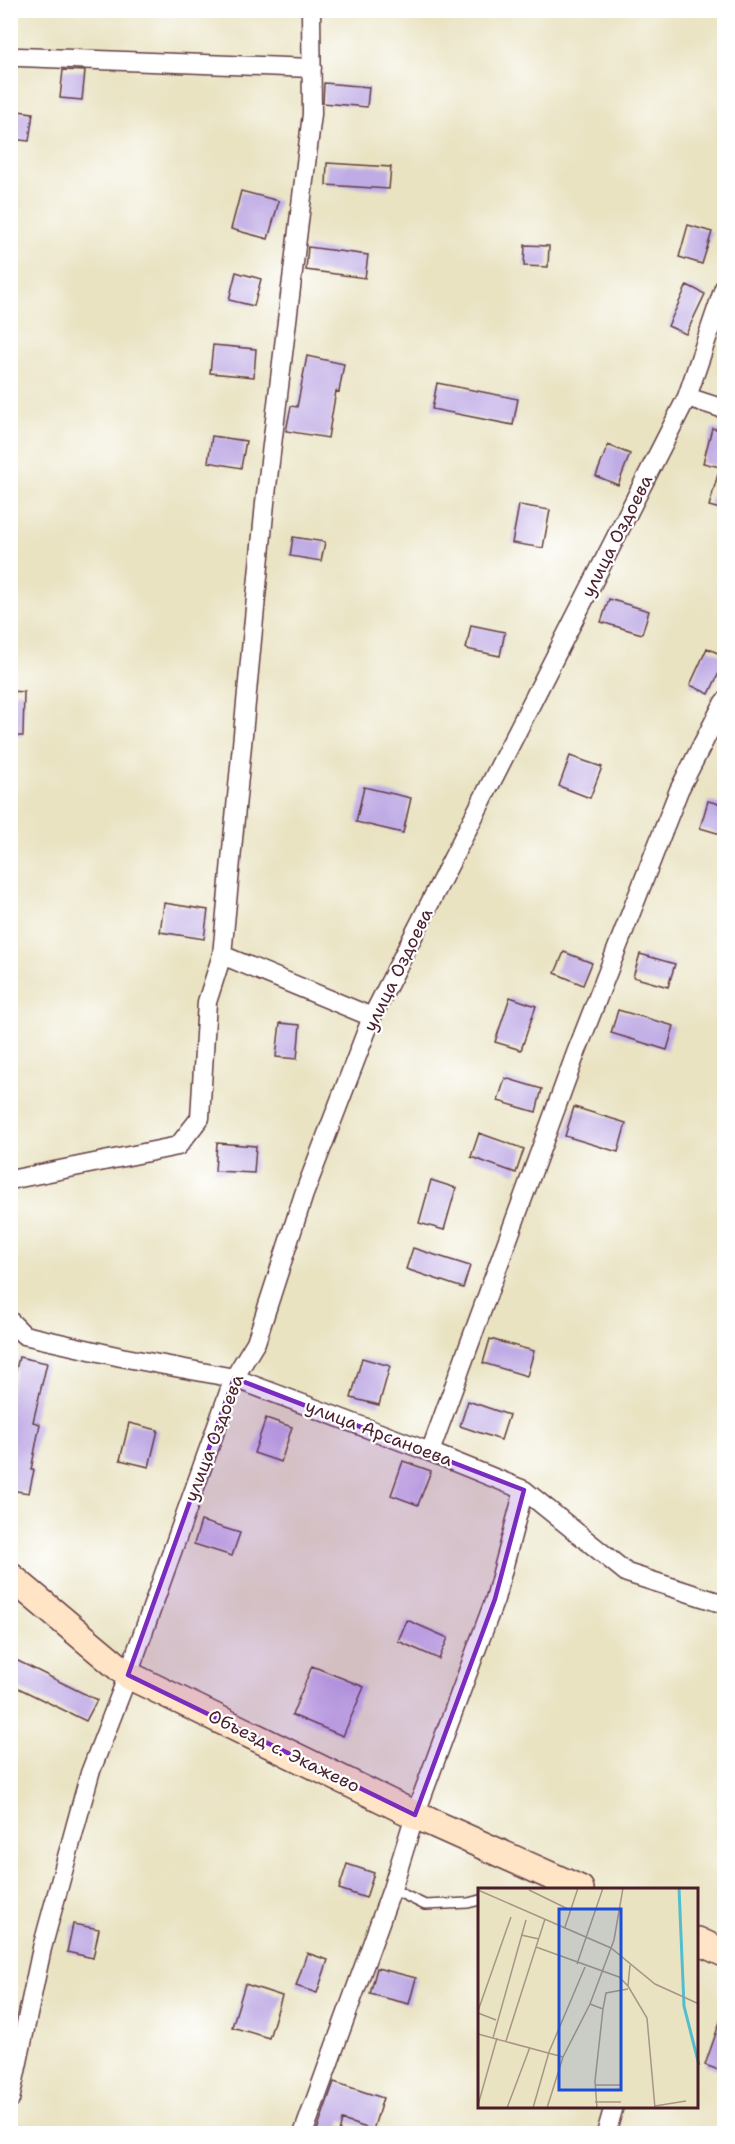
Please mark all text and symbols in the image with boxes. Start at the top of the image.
street label: улица Оздоева [576,471,658,601]
street label: улица Оздоева [358,904,438,1036]
street label: улица Оздоева [179,1371,249,1505]
street label: улица Арсаноева [302,1394,456,1472]
street label: Объезд с. Экажево [204,1704,364,1798]
inset map [478,1888,699,2108]

